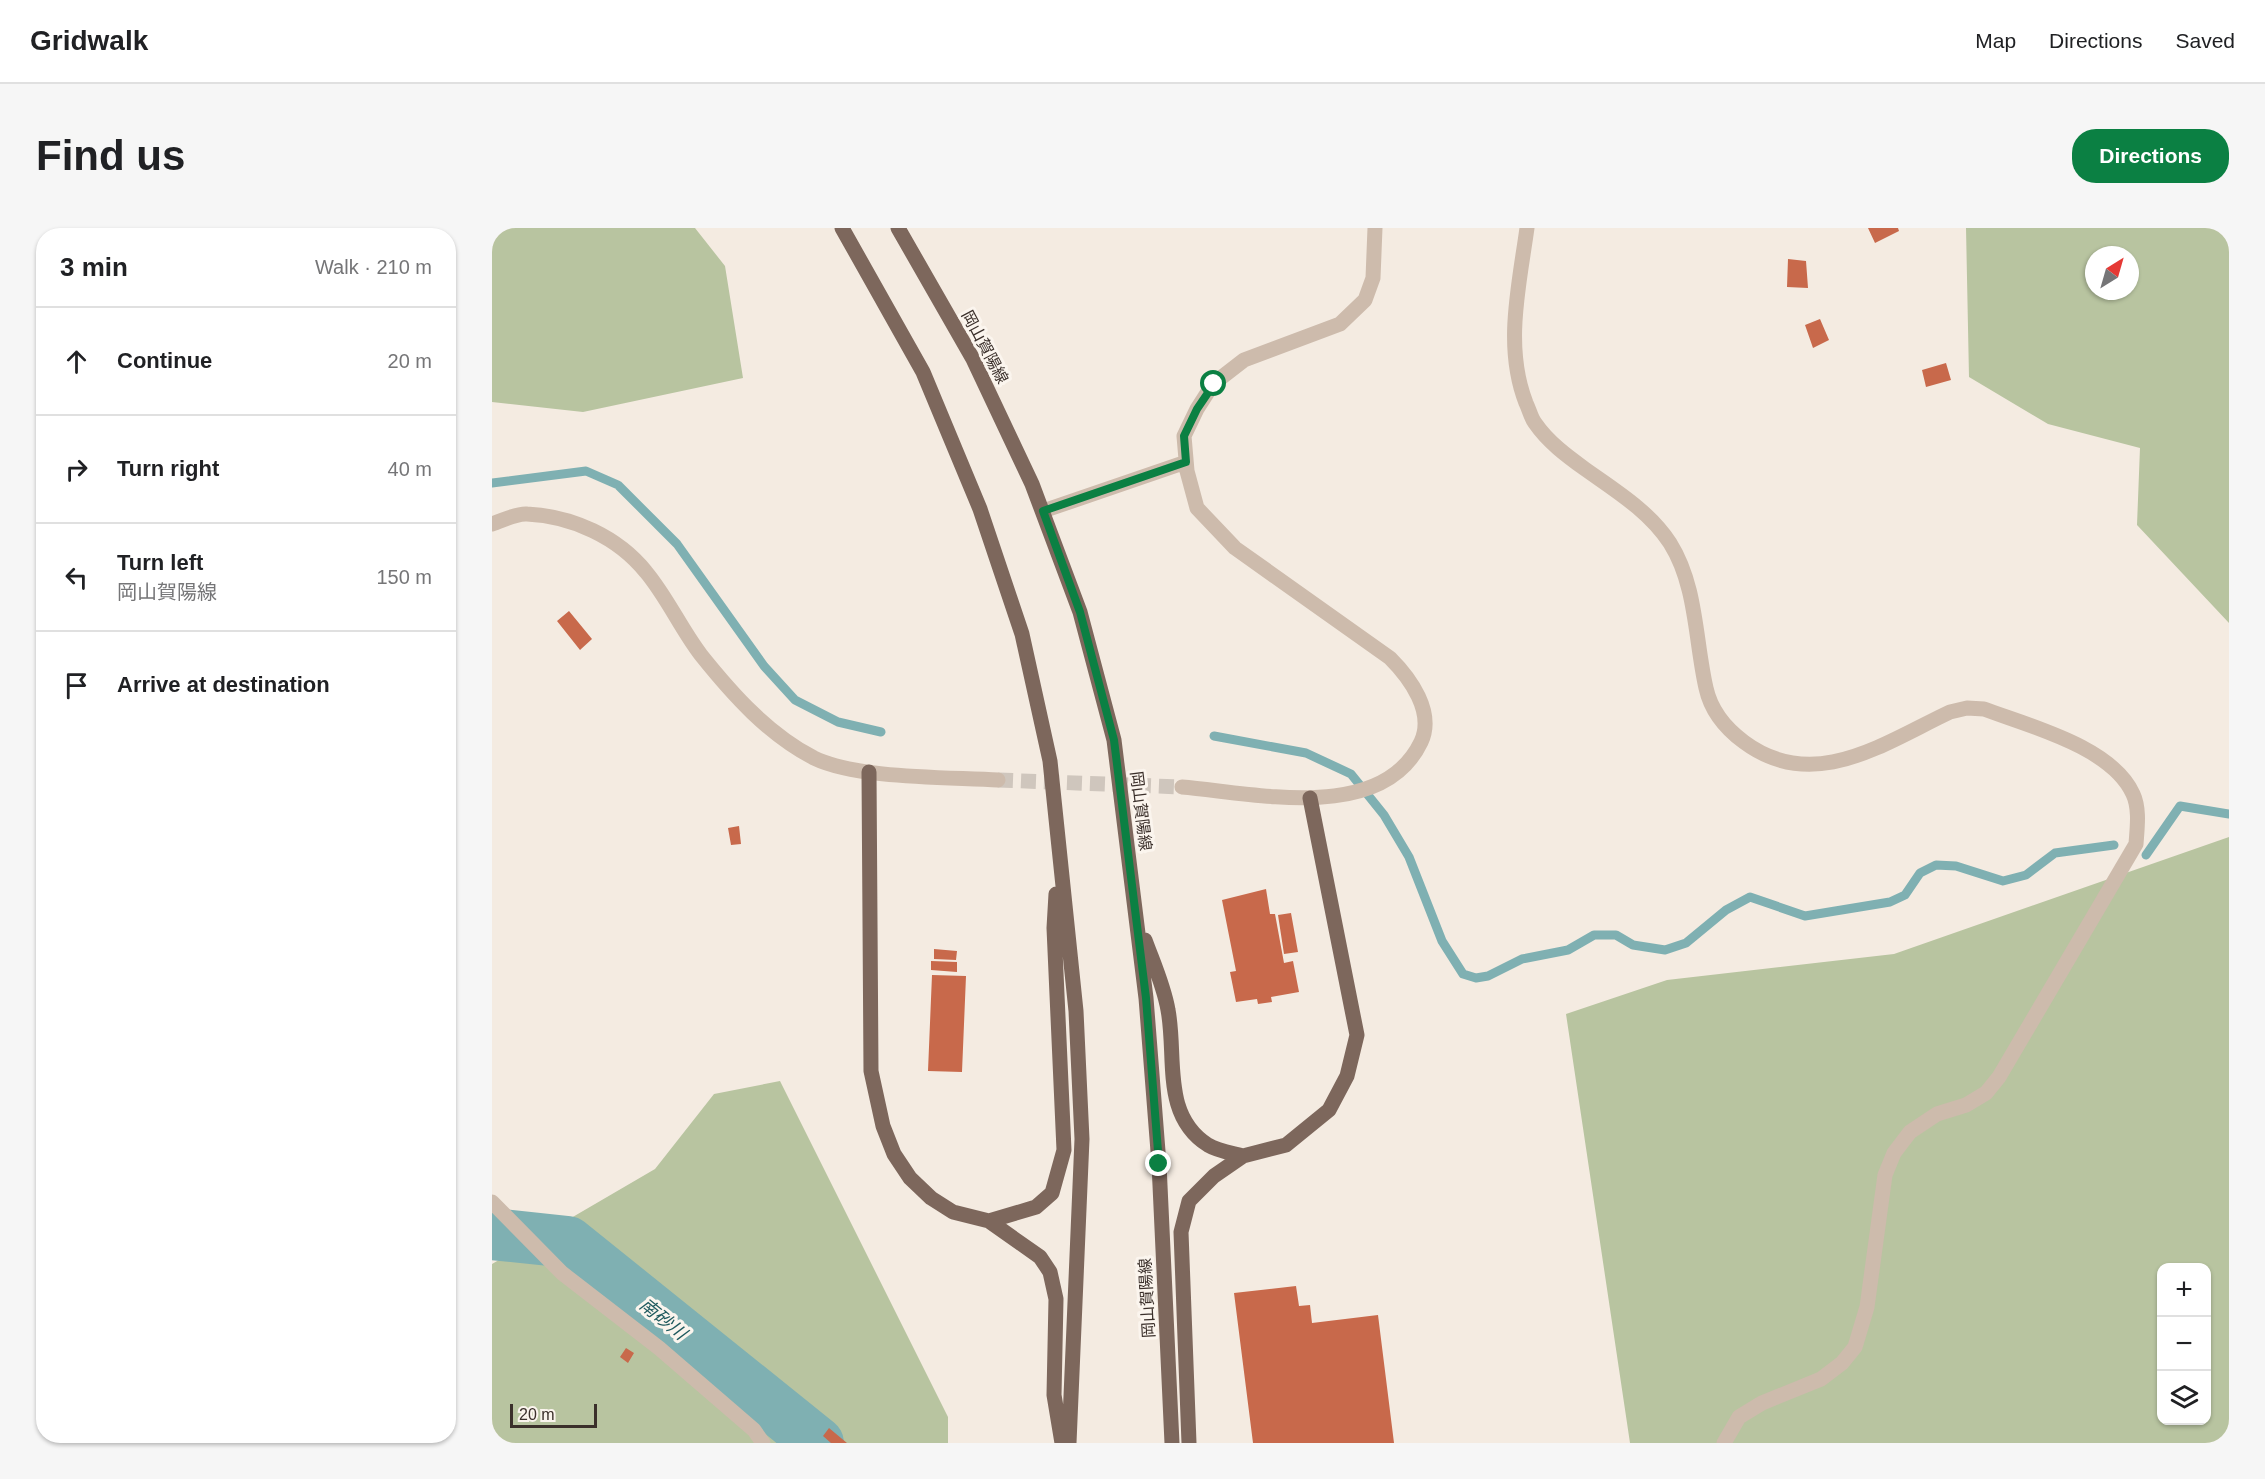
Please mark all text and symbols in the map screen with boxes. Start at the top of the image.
text: Gridwalk [30,25,148,56]
text: Map [1975,29,2016,52]
text: Directions [2049,29,2142,52]
text: Saved [2175,29,2235,52]
button: Directions [2072,129,2229,183]
text: Find us [36,132,185,179]
north arrow [2085,246,2139,300]
text: 3 min [60,252,128,282]
text: Walk · 210 m [315,256,432,278]
street label: 岡山賀陽線 [959,308,1011,386]
icon: ahead [60,345,93,378]
text: Continue [117,348,212,373]
text: 20 m [388,350,432,372]
route start [1200,370,1226,396]
icon: right [60,453,93,486]
text: Turn right [117,456,219,481]
text: 40 m [388,458,432,480]
text: Turn left [117,550,203,575]
icon: left [60,561,93,594]
text: 150 m [376,566,432,588]
text: 岡山賀陽線 [117,581,217,603]
icon: arrive [60,669,93,702]
text: Arrive at destination [117,672,330,697]
street label: 岡山賀陽線 [1128,770,1154,852]
route end [1145,1150,1171,1176]
street label: 岡山賀陽線 [1136,1258,1158,1338]
map controls [2157,1263,2211,1425]
button: + [2157,1263,2211,1317]
water label: 南砂川 [636,1294,692,1345]
button: − [2157,1317,2211,1371]
button: layers [2157,1371,2211,1425]
scale bar [510,1401,597,1428]
text: 20 m [519,1406,555,1423]

